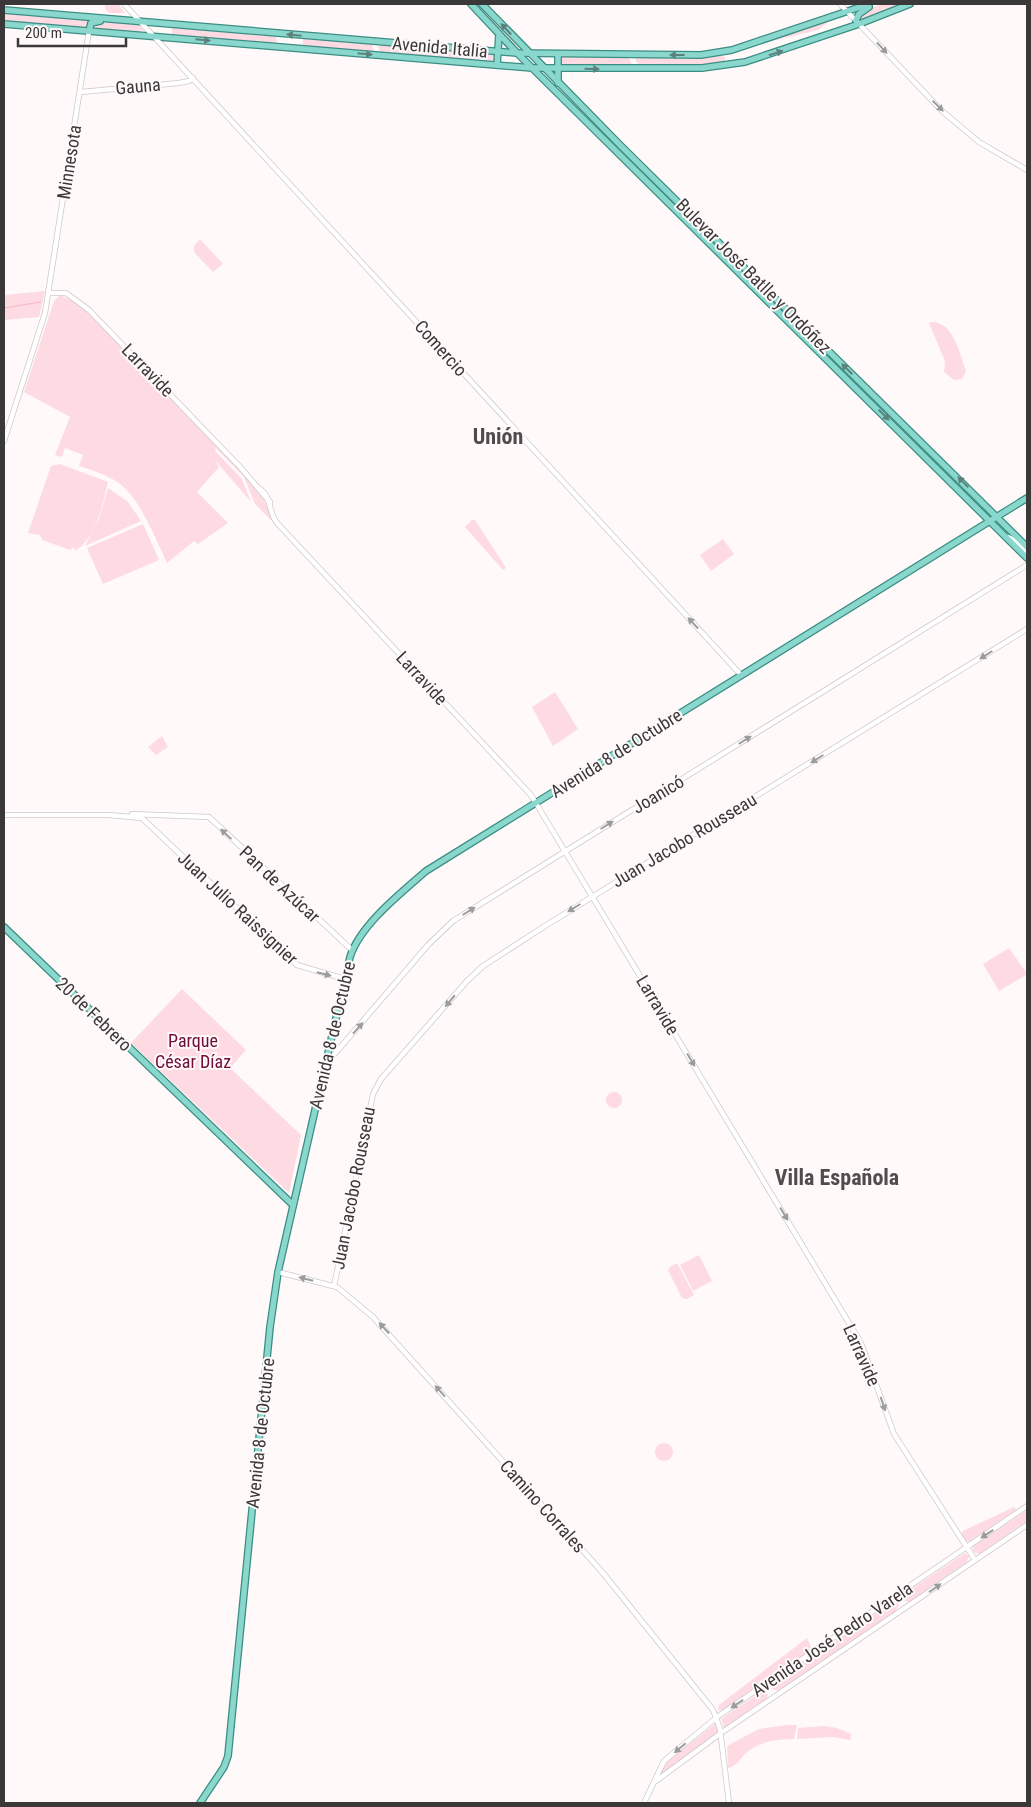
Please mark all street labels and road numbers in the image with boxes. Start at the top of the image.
street label: Avenida Italia [391,32,489,62]
street label: Gauna [115,74,161,98]
street label: Minnesota [53,123,85,201]
street label: Bulevar José Batlle y Ordóñez [672,194,836,358]
street label: Comercio [410,316,472,380]
street label: Larravide [118,339,178,401]
street label: Larravide [392,647,452,709]
street label: Avenida 8 de Octubre [546,704,686,802]
street label: Joanicó [628,770,688,818]
street label: Juan Jacobo Rousseau [608,788,760,892]
street label: Pan de Azúcar [235,841,325,927]
street label: Juan Julio Raissignier [174,847,303,969]
street label: Avenida 8 de Octubre [305,959,359,1111]
street label: Larravide [632,972,684,1038]
street label: 20 de Febrero [52,973,136,1055]
street label: Juan Jacobo Rousseau [327,1105,379,1271]
street label: Larravide [839,1321,885,1389]
street label: Avenida 8 de Octubre [242,1357,278,1509]
street label: Camino Corrales [496,1455,590,1557]
street label: Avenida José Pedro Varela [748,1577,916,1701]

